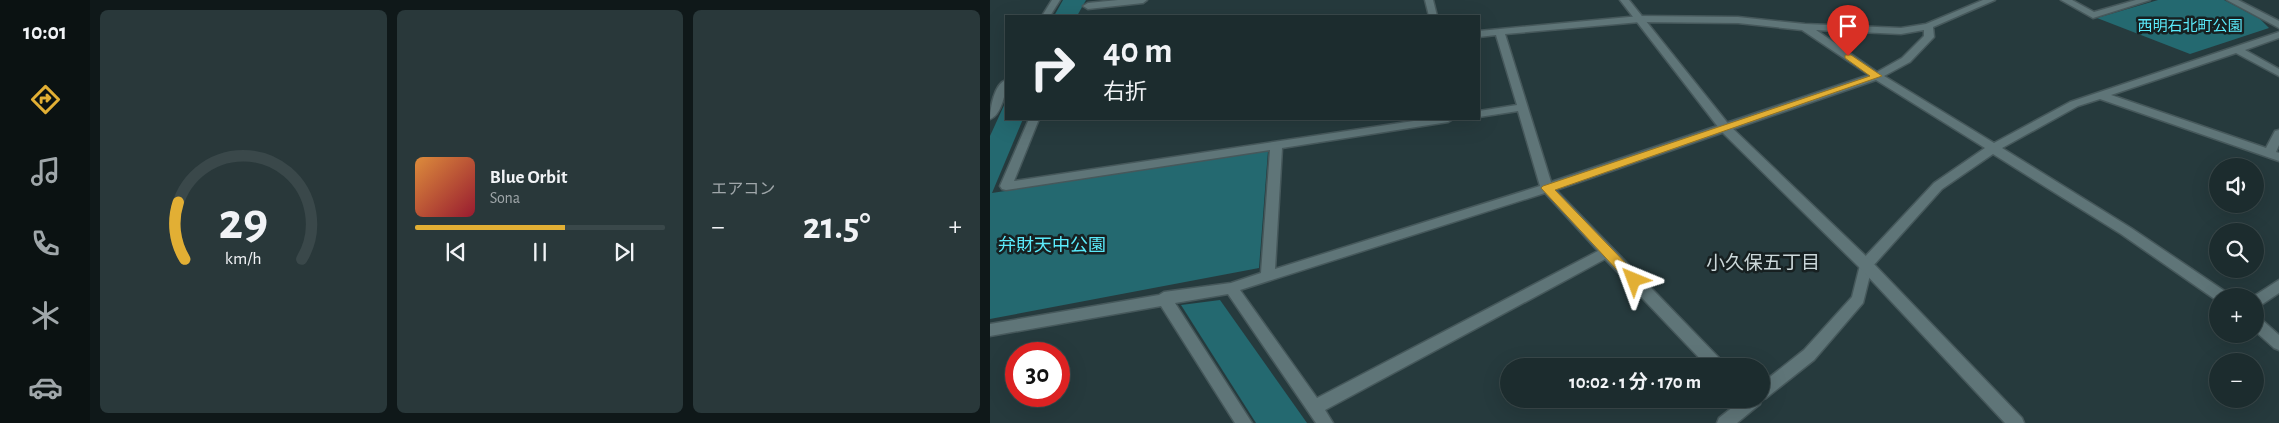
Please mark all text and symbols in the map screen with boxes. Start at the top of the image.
pin [1827,5,1869,56]
icon: arrive [1834,12,1862,40]
park label: 西明石北町公園 [2137,17,2243,34]
text: 10:01 [23,21,67,43]
text: 40 m [1103,34,1172,69]
icon: right [1020,35,1085,100]
text: 右折 [1103,81,1147,103]
icon: directions [28,82,63,117]
icon: music [28,154,63,189]
map controls [2209,158,2264,408]
button: sound [2209,158,2264,213]
text: Blue Orbit [490,168,567,187]
text: エアコン [711,181,775,197]
text: Sona [490,190,520,206]
text: 29 [219,196,268,248]
text: 21.5° [803,208,871,246]
text: − [711,213,725,241]
text: + [949,213,962,241]
button: search [2209,223,2264,278]
icon: phone [28,226,63,261]
park label: 弁財天中公園 [998,235,1106,255]
icon: previous [442,238,470,266]
icon: pause [526,238,554,266]
icon: next [610,238,638,266]
text: km/h [225,250,262,268]
district label: 小久保五丁目 [1706,252,1820,273]
position arrow [1607,253,1659,305]
button: + [2209,288,2264,343]
icon: climate [28,298,63,333]
speed limit sign: 30 [1005,342,1070,407]
button: − [2209,353,2264,408]
icon: car [28,370,63,405]
text: 10:02 · 1 分 · 170 m [1569,373,1701,392]

